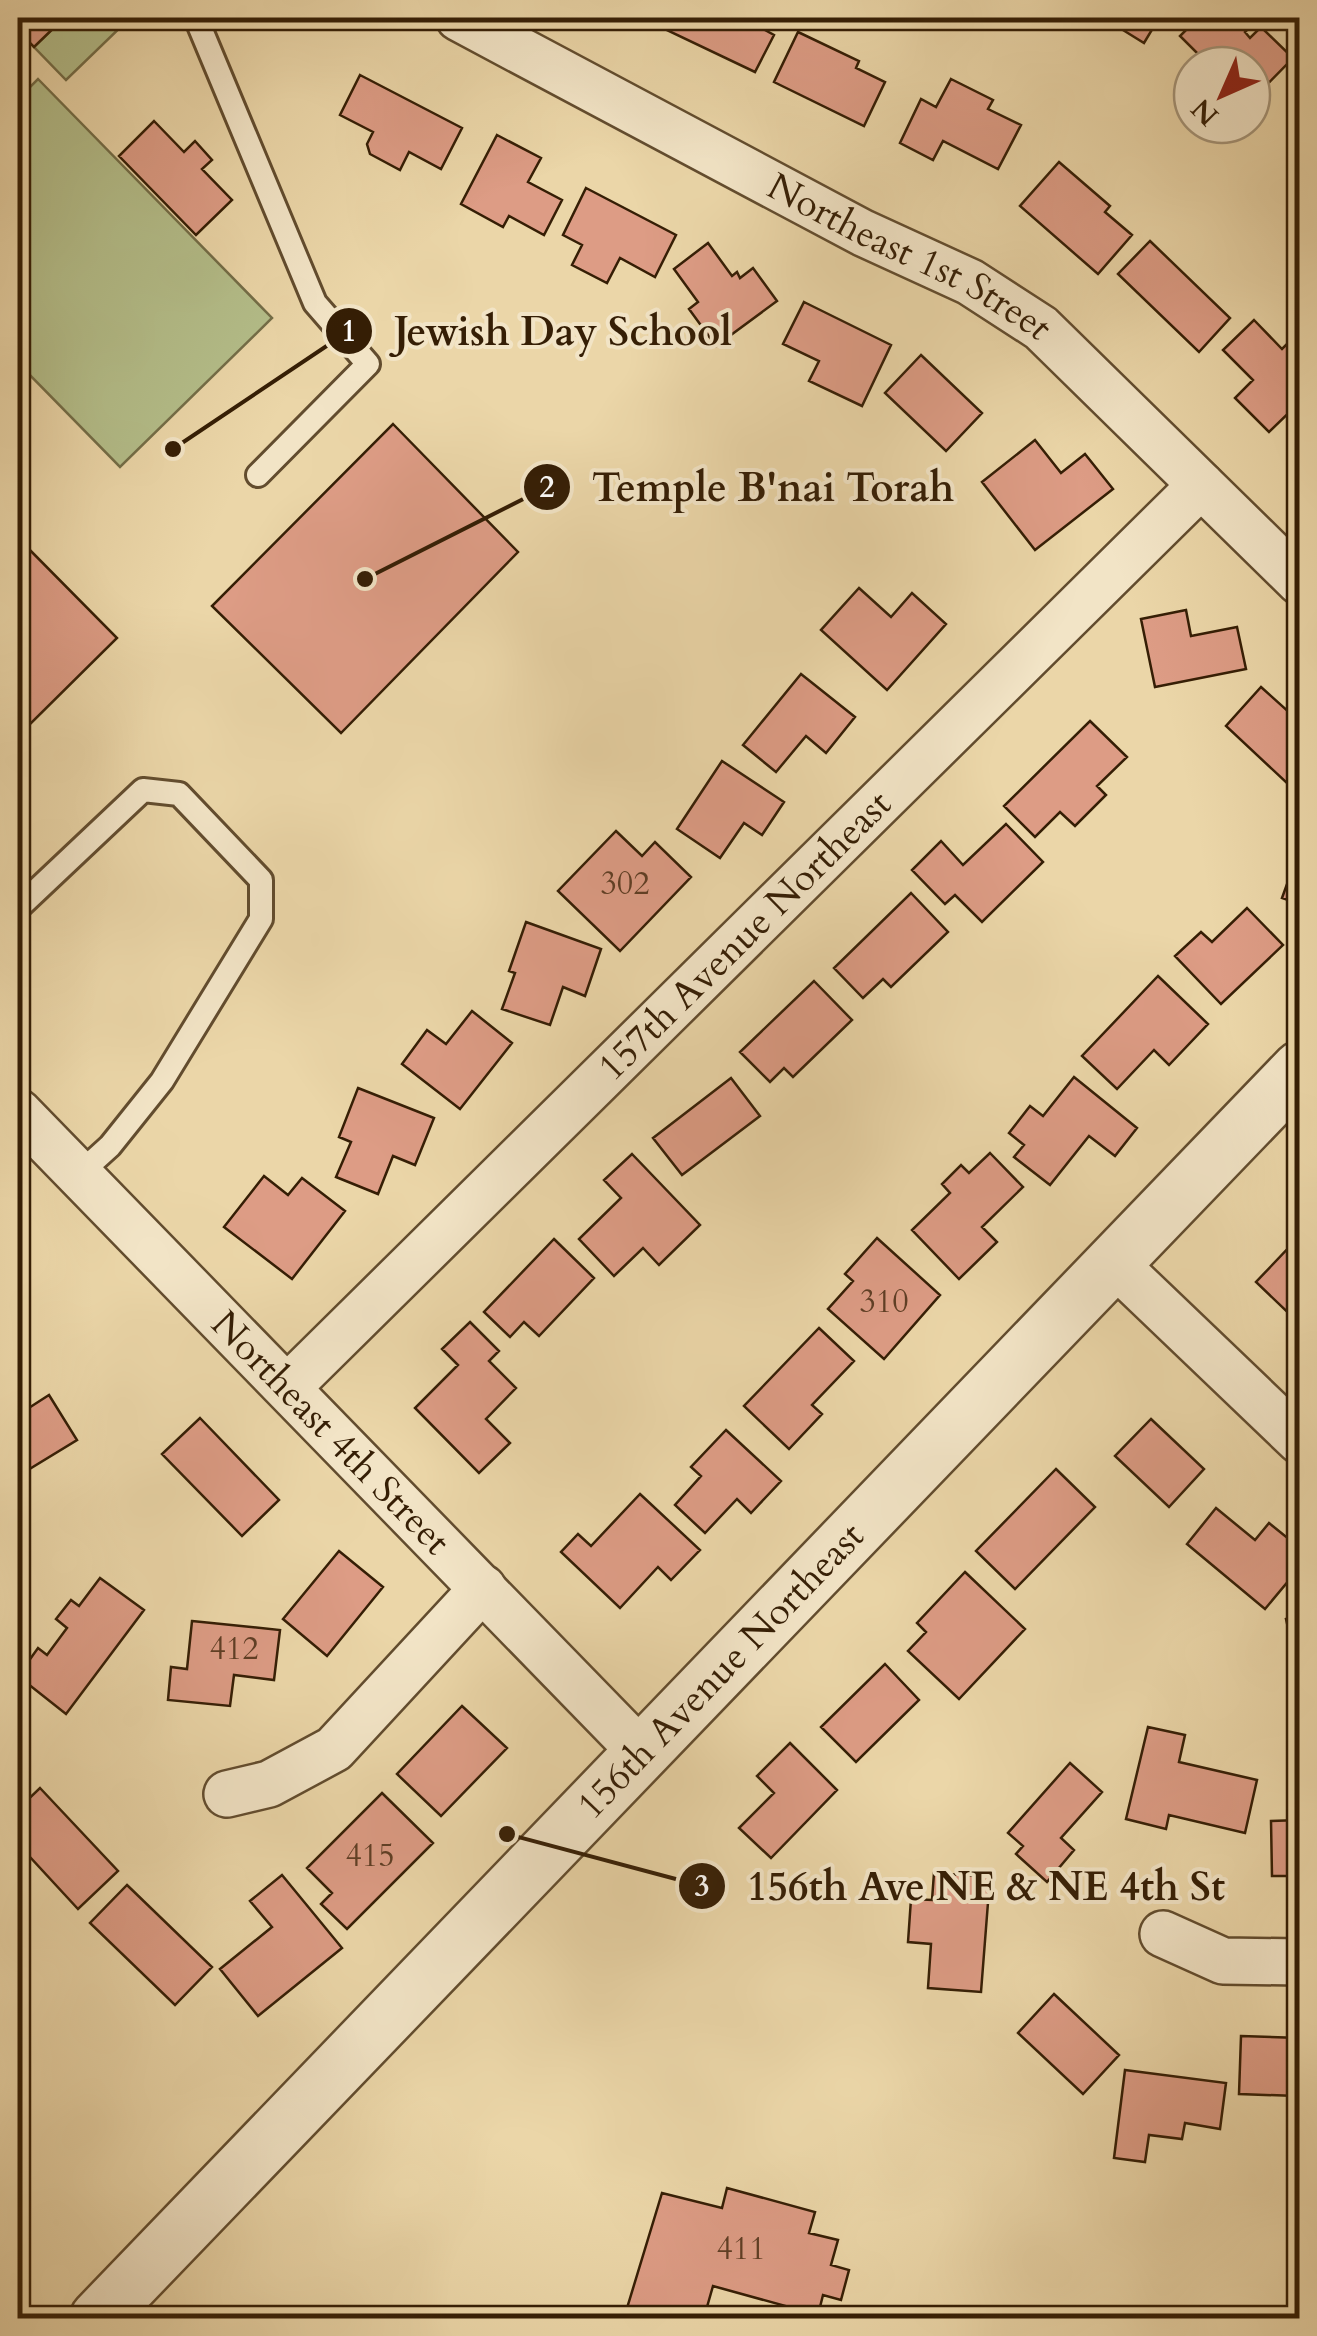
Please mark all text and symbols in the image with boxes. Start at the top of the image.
north arrow [1172,45,1272,145]
text: N [1183,90,1227,134]
street label: Northeast 1st Street [758,161,1064,352]
callout: Jewish Day School [324,296,752,366]
text: Jewish Day School [389,305,732,360]
text: 1 [341,311,357,352]
callout: Temple B'nai Torah [522,452,974,522]
text: Temple B'nai Torah [592,461,954,516]
text: 2 [539,467,555,508]
street label: 157th Avenue Northeast [587,779,903,1092]
house number: 302 [600,862,650,906]
house number: 310 [859,1280,909,1324]
street label: Northeast 4th Street [199,1299,462,1567]
street label: 156th Avenue Northeast [566,1511,876,1831]
house number: 412 [209,1627,259,1671]
house number: 415 [345,1834,395,1878]
callout: 156th Ave NE & NE 4th St [677,1851,1245,1921]
text: 156th Ave NE & NE 4th St [747,1860,1225,1915]
text: 3 [694,1866,710,1907]
house number: 411 [716,2227,766,2271]

